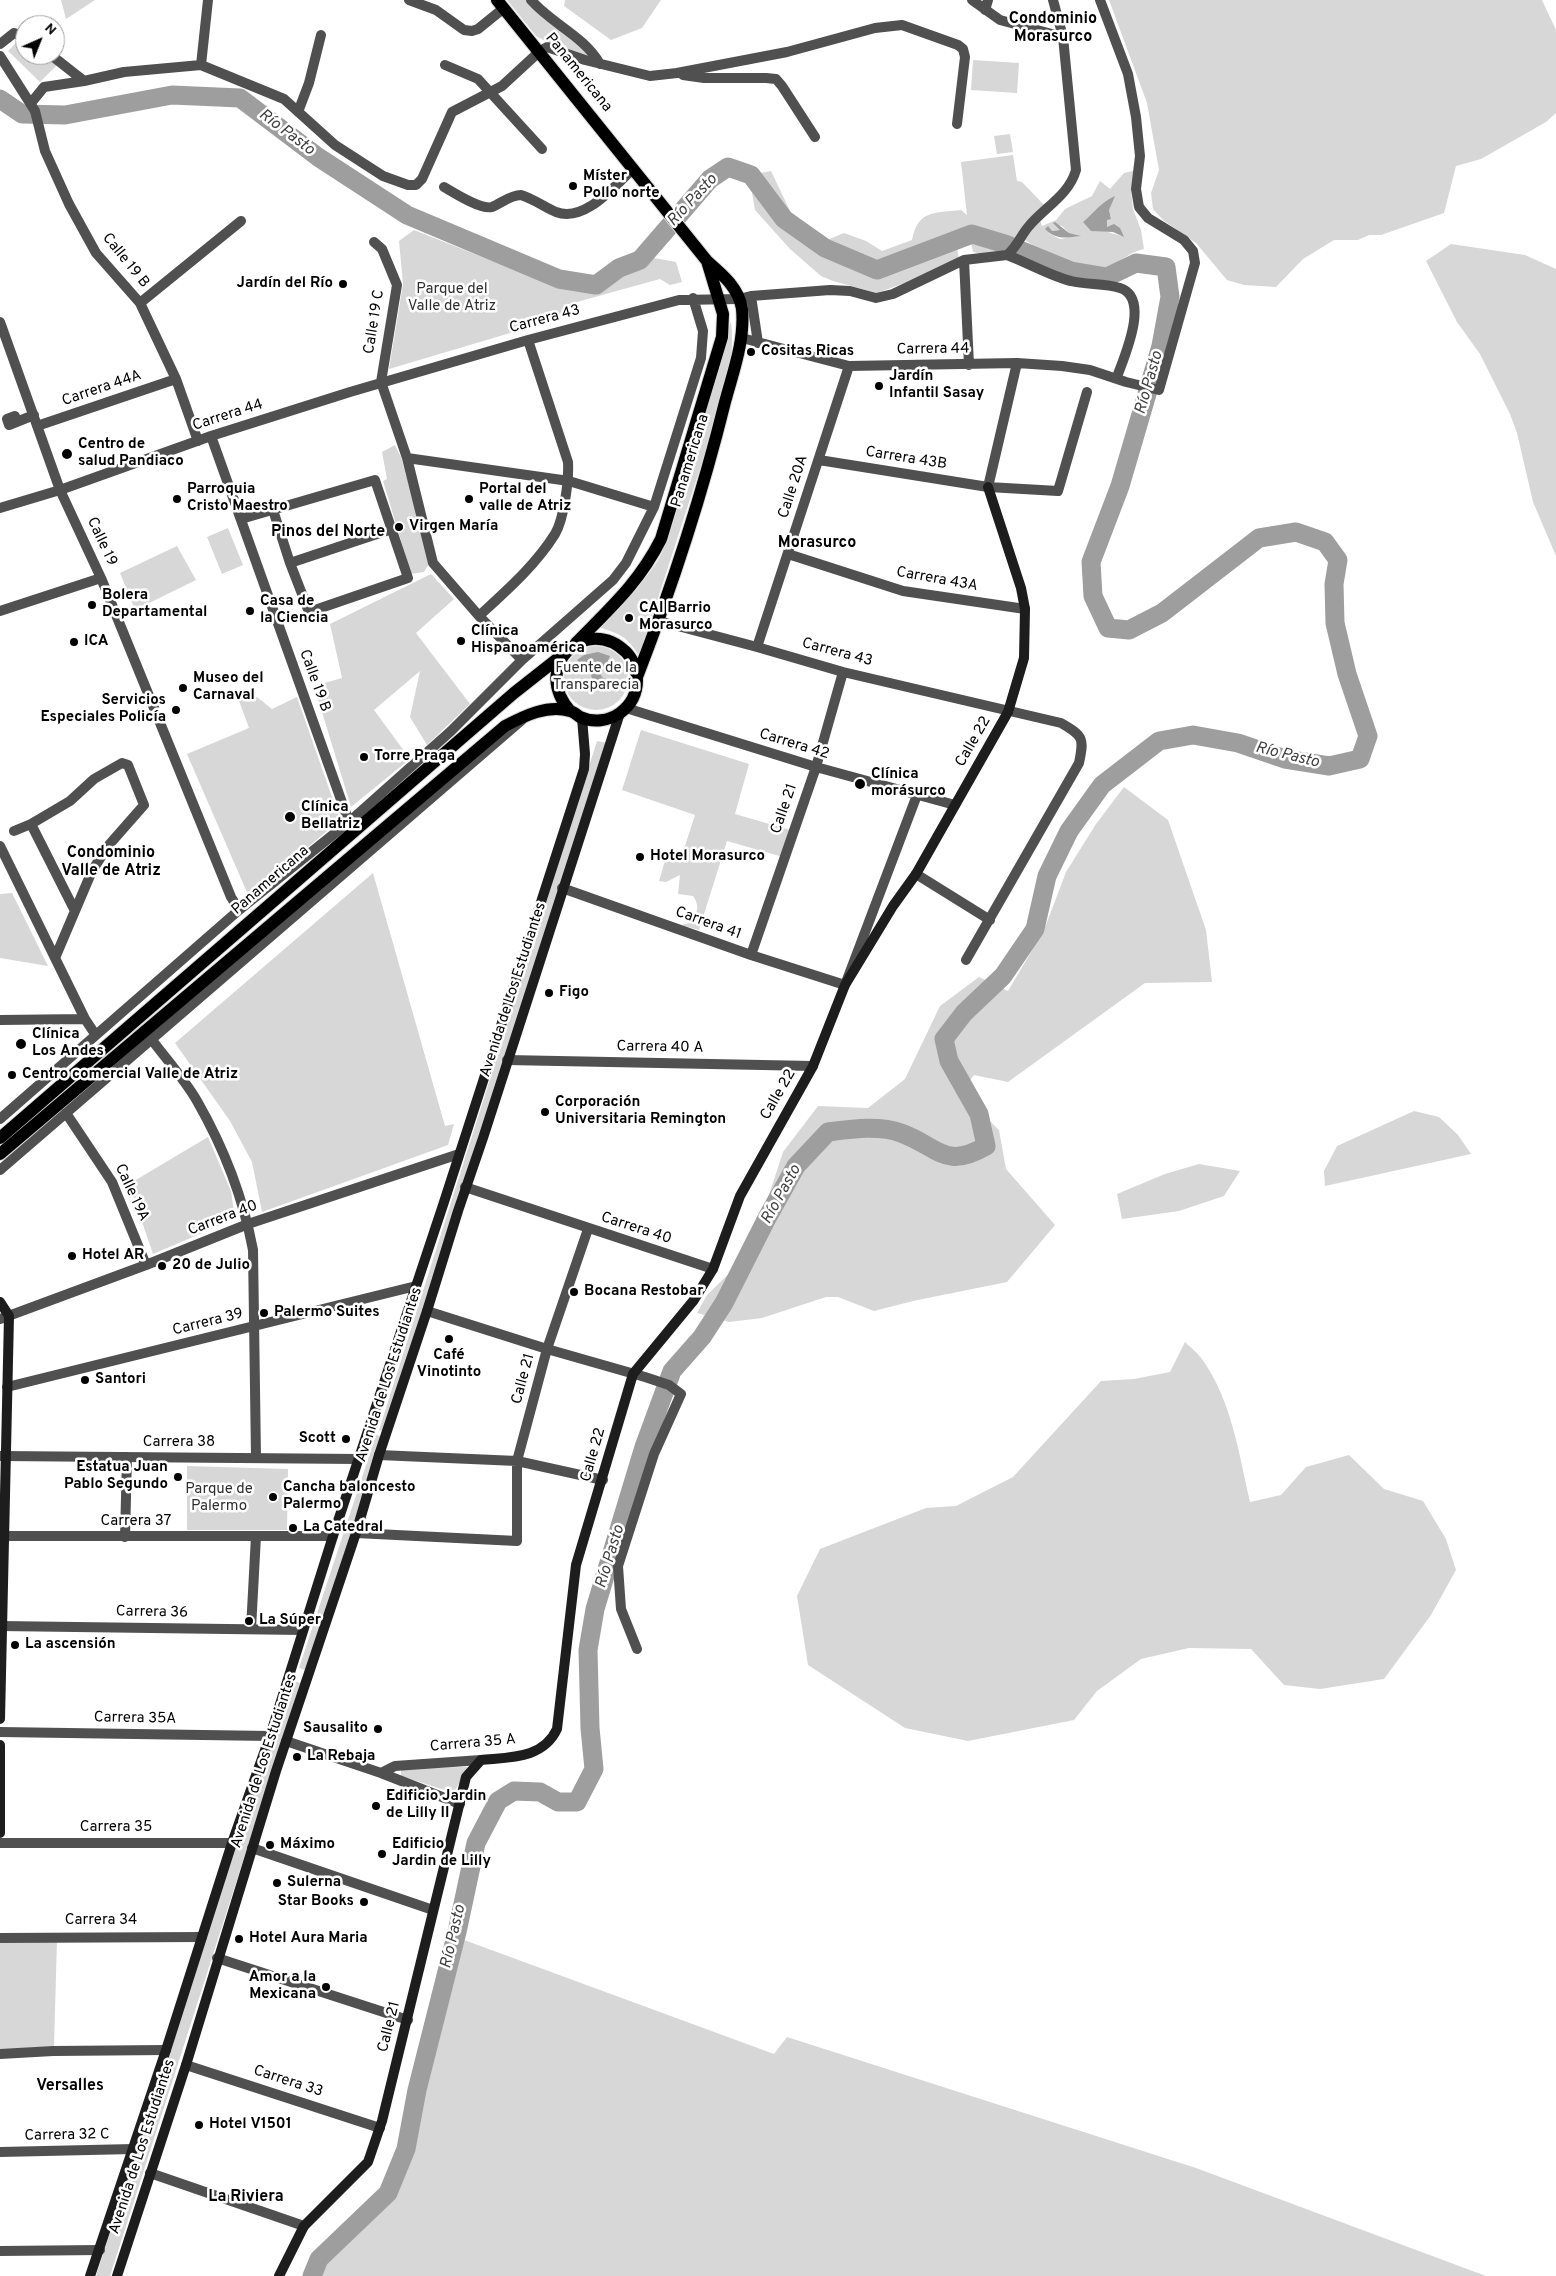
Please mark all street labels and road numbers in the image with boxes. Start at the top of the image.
street label: Panamericana [541,30,615,116]
street label: Calle 19 B [98,230,152,292]
street label: Calle 19 C [361,289,389,355]
street label: Carrera 43 [508,302,582,338]
street label: Carrera 44 [896,340,970,360]
street label: Carrera 44A [60,367,144,411]
street label: Carrera 44 [191,396,265,436]
street label: Panamericana [668,412,714,510]
street label: Carrera 43B [864,444,948,474]
street label: Calle 20A [775,453,813,521]
street label: Calle 19 [82,515,120,569]
street label: Carrera 43A [895,564,979,596]
street label: Carrera 43 [800,635,874,671]
street label: Calle 19 B [294,647,334,715]
street label: Calle 22 [952,714,996,770]
street label: Carrera 42 [757,726,831,764]
street label: Calle 21 [768,782,802,836]
street label: Panamericana [229,843,313,919]
street label: Avenida de Los Estudiantes [477,900,551,1080]
street label: Carrera 41 [672,904,744,944]
street label: Carrera 40 A [616,1038,704,1058]
street label: Calle 22 [757,1067,801,1123]
street label: Calle 19A [110,1161,152,1225]
street label: Carrera 40 [186,1197,260,1241]
street label: Carrera 40 [598,1209,674,1249]
street label: Avenida de Los Estudiantes [353,1285,427,1465]
street label: Carrera 39 [171,1306,245,1340]
street label: Calle 21 [509,1352,539,1406]
street label: Calle 22 [578,1426,610,1484]
street label: Carrera 38 [143,1434,215,1452]
street label: Carrera 37 [101,1513,171,1531]
street label: Carrera 36 [116,1603,188,1623]
street label: Avenida de Los Estudiantes [228,1671,302,1851]
street label: Carrera 35A [94,1709,176,1729]
street label: Carrera 35 A [429,1731,517,1757]
street label: Carrera 35 [80,1819,152,1837]
street label: Carrera 34 [65,1912,137,1930]
street label: Calle 21 [375,2000,405,2054]
street label: Avenida de Los Estudiantes [106,2057,180,2237]
street label: Carrera 33 [251,2062,325,2102]
street label: Carrera 32 C [24,2126,110,2146]

